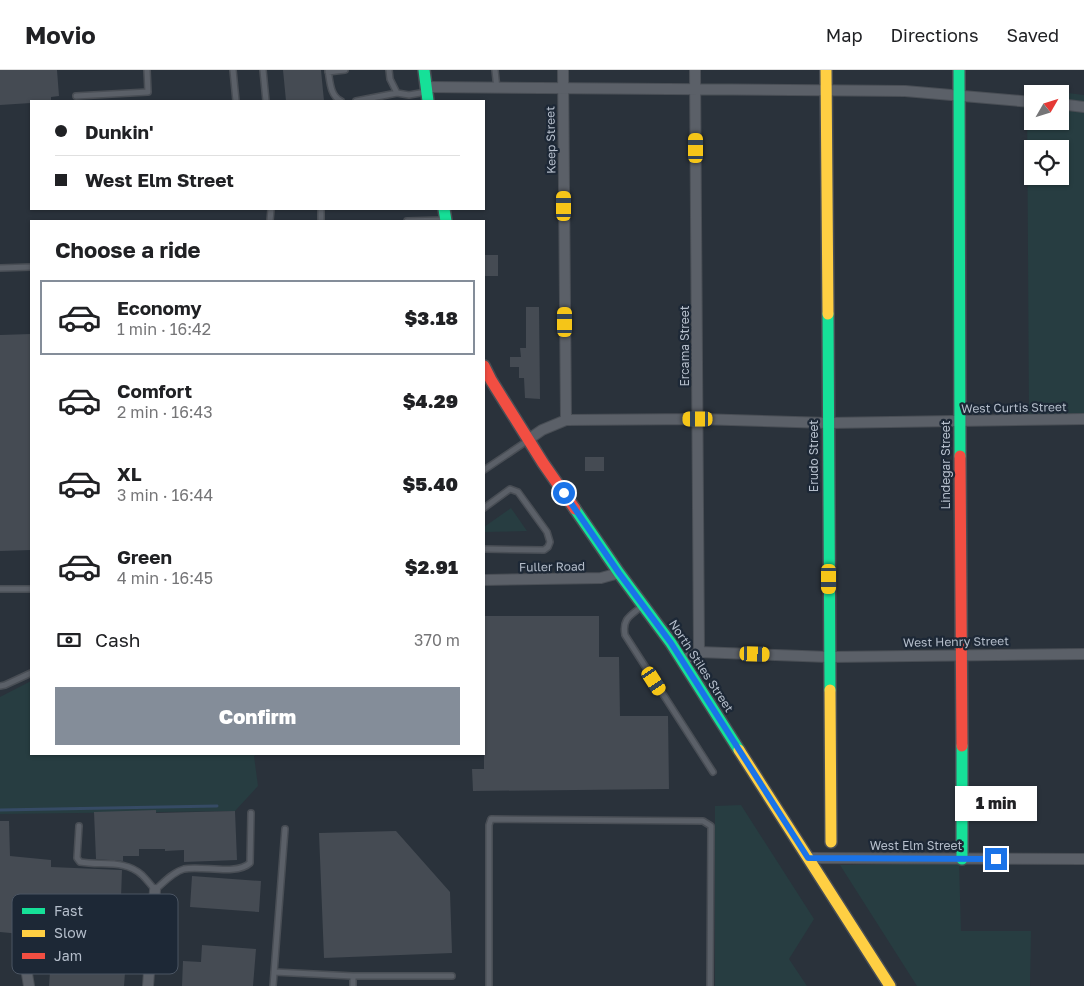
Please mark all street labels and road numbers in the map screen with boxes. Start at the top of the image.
street label: Keep Street [542,106,559,174]
street label: Ercama Street [677,305,692,387]
street label: West Curtis Street [961,399,1067,416]
street label: Erudo Street [806,420,821,492]
street label: Lindegar Street [938,420,953,510]
street label: Fuller Road [519,558,585,575]
street label: North Stiles Street [666,617,737,715]
street label: West Henry Street [903,633,1009,650]
street label: West Elm Street [870,838,962,853]

